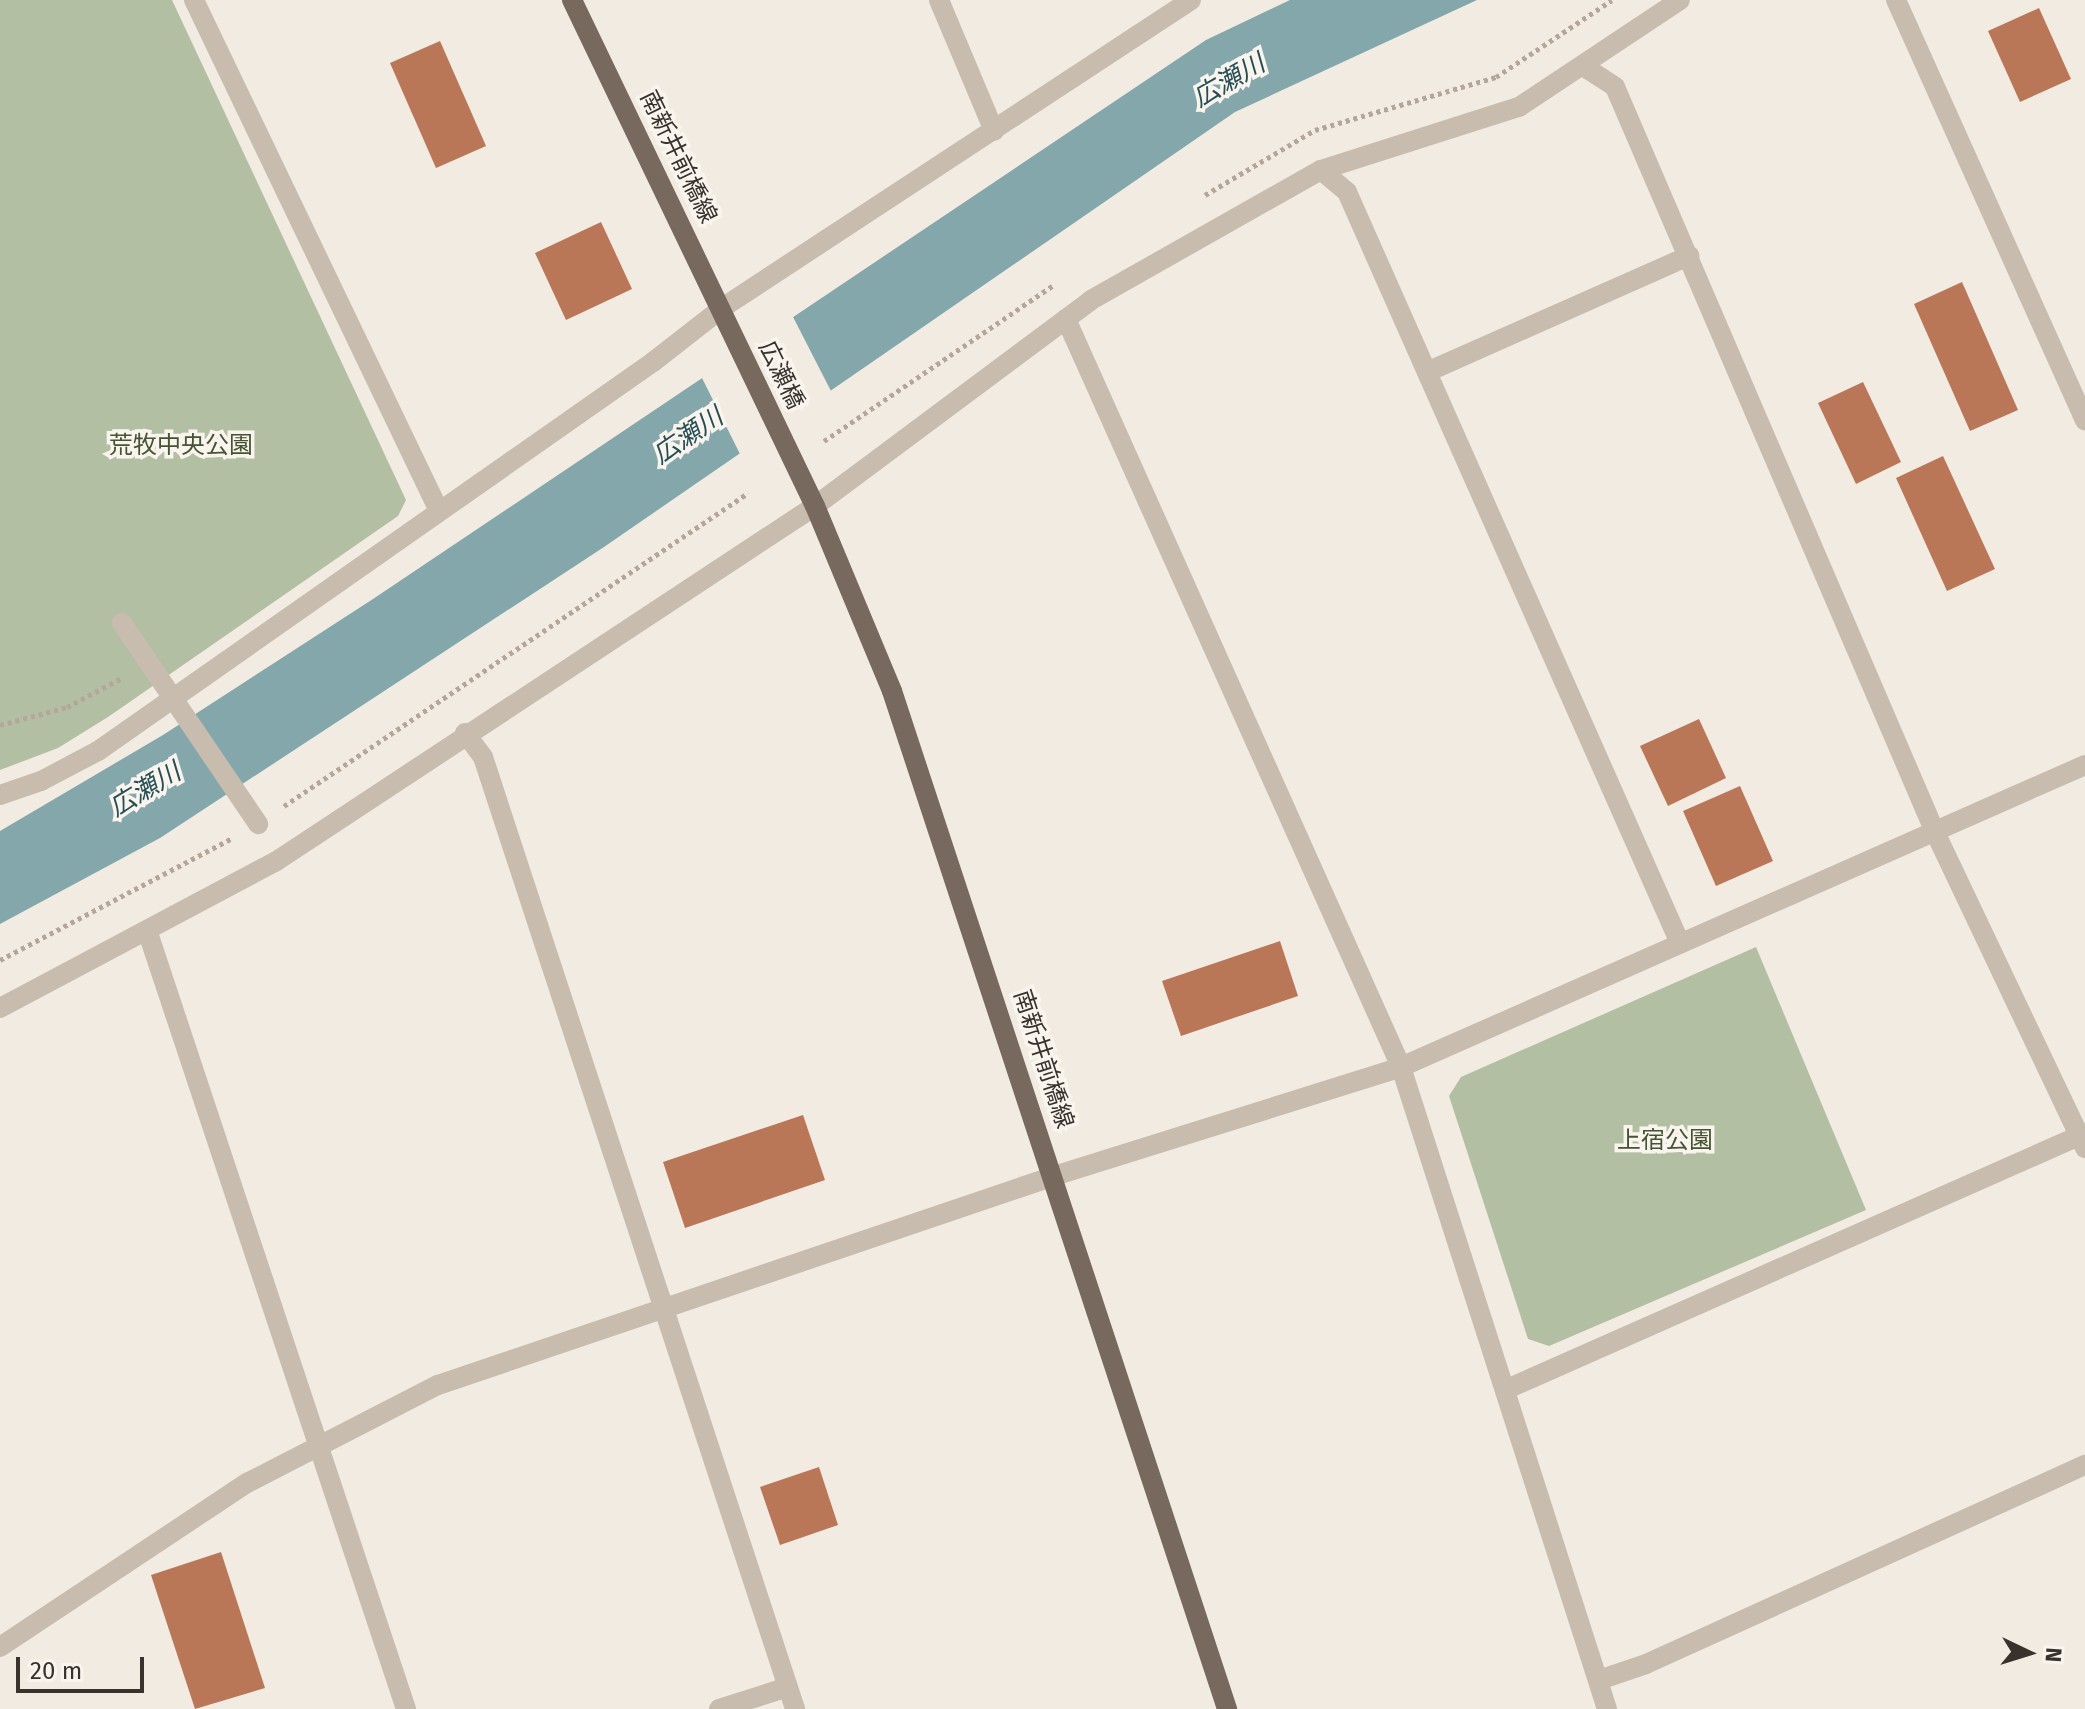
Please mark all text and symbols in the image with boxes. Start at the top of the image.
water label: 広瀬川 [1187,48,1271,114]
street label: 南新井前橋線 [633,86,723,228]
street label: 広瀬橋 [752,336,810,414]
water label: 広瀬川 [647,401,729,471]
park label: 荒牧中央公園 [109,432,253,460]
water label: 広瀬川 [104,757,186,823]
street label: 南新井前橋線 [1007,986,1079,1132]
park label: 上宿公園 [1617,1127,1713,1155]
north arrow [1989,1613,2069,1693]
scale bar [20,1641,148,1691]
text: N [2039,1646,2067,1663]
text: 20 m [30,1657,82,1685]

